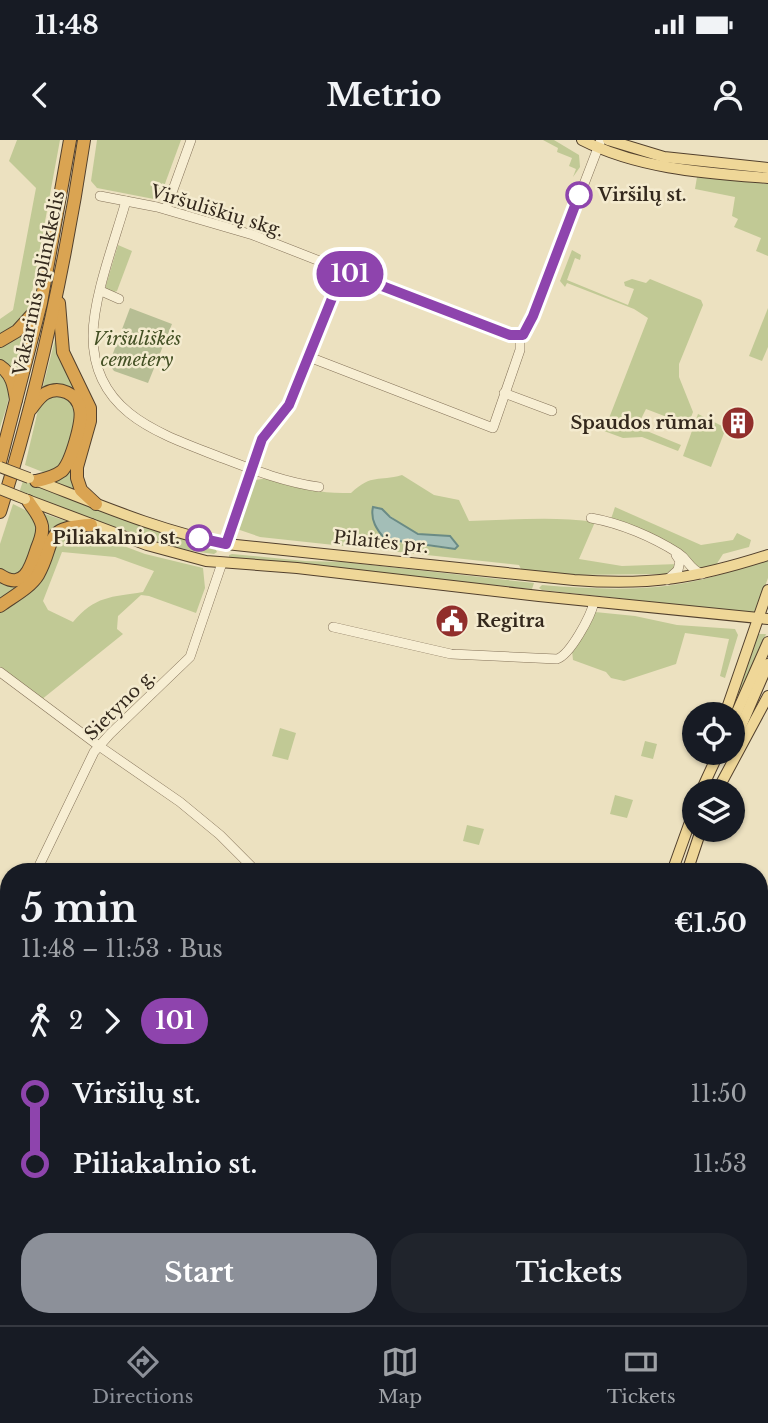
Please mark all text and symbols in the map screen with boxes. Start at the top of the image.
text: 11:48 [35,9,99,41]
text: Metrio [326,75,442,115]
icon: back [21,76,59,114]
icon: person [709,76,747,114]
street label: Viršuliškių skg. [147,180,286,242]
marker: Viršilų st. [566,182,592,208]
place label: Viršilų st. [597,184,686,206]
street label: Vakarinis aplinkkelis [8,188,69,379]
line badge: 101 [310,251,390,297]
text: 101 [330,259,370,288]
park label: Viršuliškės cemetery [93,328,181,371]
building icon: Spaudos rūmai [719,404,757,442]
place label: Spaudos rūmai [571,412,714,434]
marker: Piliakalnio st. [186,525,212,551]
street label: Pilaitės pr. [332,526,430,558]
place label: Piliakalnio st. [53,527,180,549]
public building icon: Regitra [433,602,471,640]
place label: Regitra [476,610,545,632]
street label: Sietyno g. [80,665,160,745]
map controls [682,702,745,842]
button: locate [682,702,745,765]
button: layers [682,779,745,842]
text: 5 min [21,885,137,932]
text: €1.50 [674,907,747,939]
text: 11:48 – 11:53 · Bus [21,935,223,963]
icon: walk [21,1002,59,1040]
icon: forward [93,1002,131,1040]
text: 101 [155,1006,194,1035]
text: 2 [69,1007,83,1035]
text: Viršilų st. [73,1078,201,1110]
text: 11:50 [690,1080,747,1108]
text: Piliakalnio st. [73,1148,257,1180]
text: 11:53 [693,1150,747,1178]
button: Start [21,1233,377,1313]
button: Tickets [391,1233,747,1313]
tab: Directions [92,1343,193,1408]
tab: Map [378,1343,422,1408]
tab: Tickets [607,1343,676,1408]

